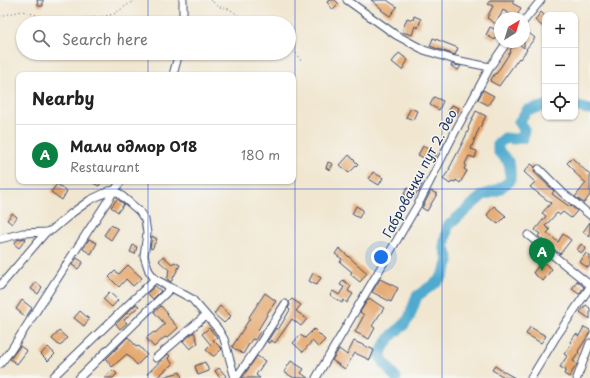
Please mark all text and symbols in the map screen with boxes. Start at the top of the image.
north arrow [494,12,530,48]
map controls [542,12,578,120]
button: + [542,12,578,48]
search box [16,16,296,60]
icon: search [30,27,52,49]
text: Search here [62,27,148,50]
button: − [542,48,578,84]
button: locate [542,84,578,120]
text: Nearby [32,85,94,111]
street label: Габровачки пут 2. део [377,105,461,241]
text: Мали одмор 018 [70,134,197,157]
text: A [40,145,50,164]
text: 180 m [241,145,280,164]
text: Restaurant [70,157,140,176]
pin: A [529,238,555,271]
your location [371,247,391,267]

